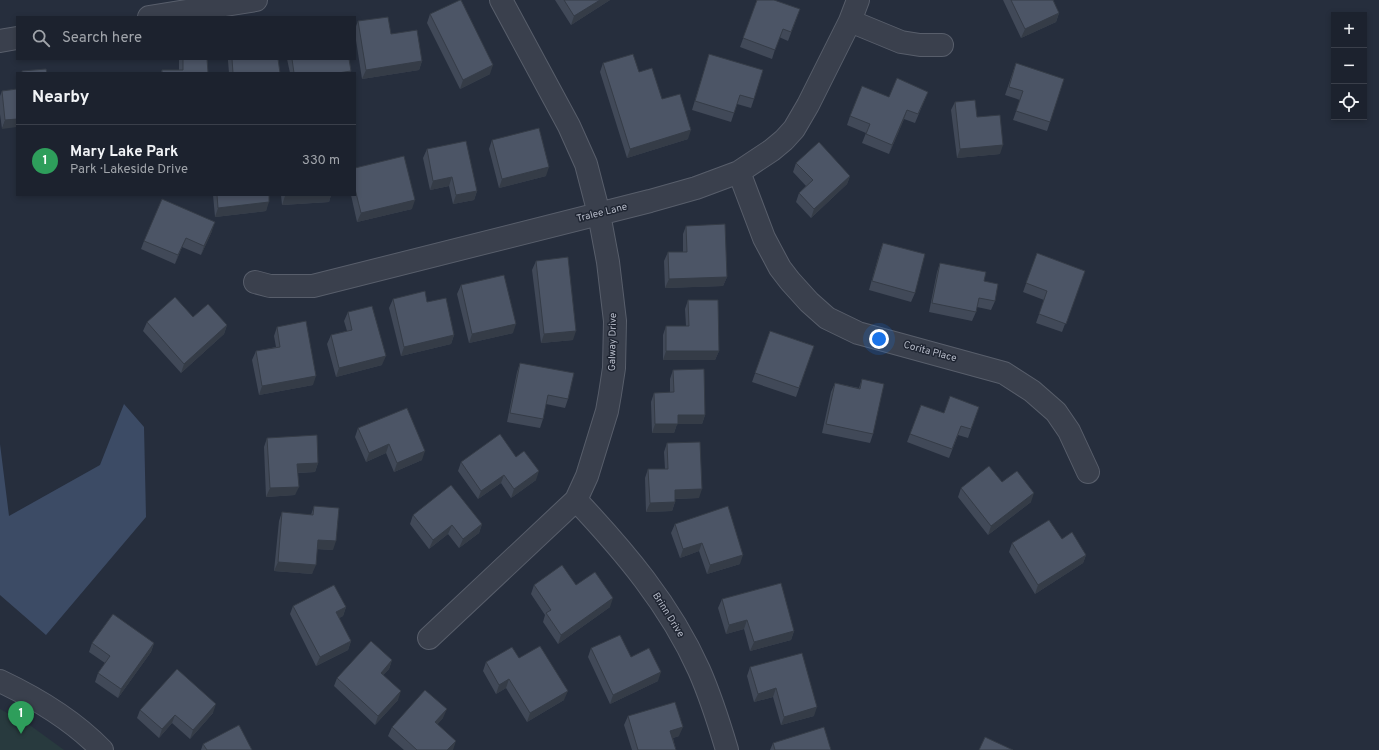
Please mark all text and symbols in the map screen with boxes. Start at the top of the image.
map controls [1331,12,1367,120]
button: + [1331,12,1367,48]
search box [16,16,356,60]
icon: search [30,27,52,49]
text: Search here [62,29,142,48]
button: − [1331,48,1367,84]
button: locate [1331,84,1367,120]
text: Nearby [32,87,89,109]
text: Mary Lake Park [70,143,178,162]
text: 1 [42,153,48,169]
text: 330 m [302,153,340,169]
text: Park · Lakeside Drive [70,162,188,178]
street label: Tralee Lane [575,200,629,226]
street label: Galway Drive [606,313,620,371]
your location [869,329,889,349]
street label: Corita Place [902,339,958,365]
street label: Brinn Drive [649,590,687,640]
pin: 1 [8,701,34,734]

